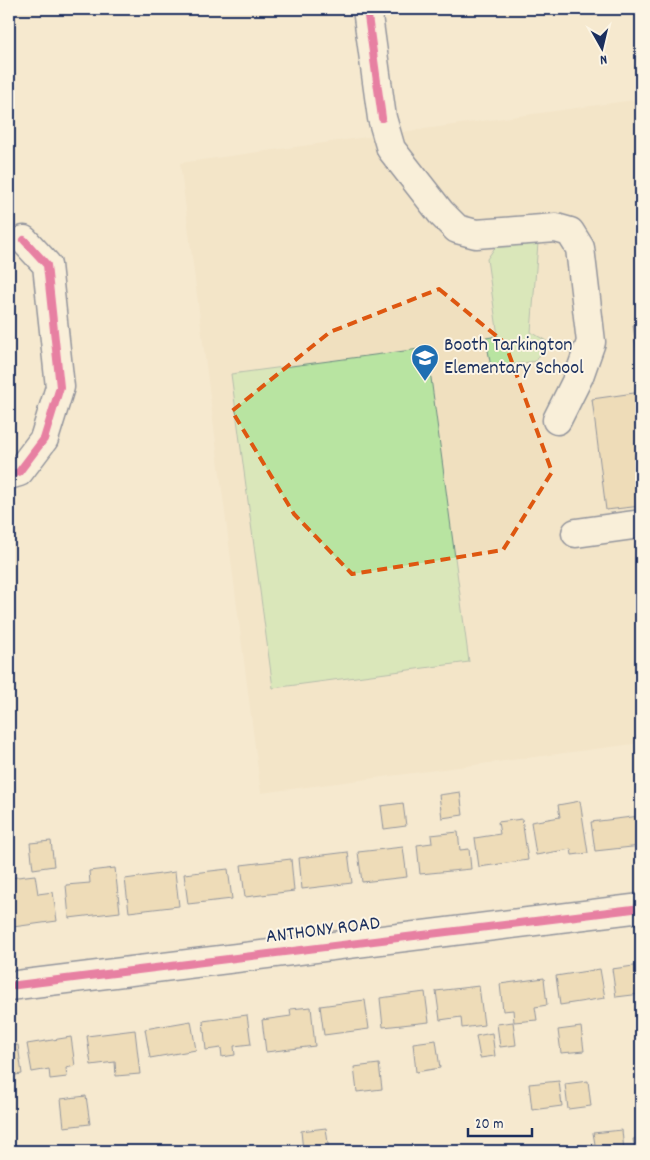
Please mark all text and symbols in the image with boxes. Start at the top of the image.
north arrow [578,22,628,72]
text: N [599,49,608,69]
place label: Booth Tarkington Elementary School [444,332,584,383]
school or university icon: Booth Tarkington Elementary School [410,343,440,382]
street label: ANTHONY ROAD [264,910,382,952]
scale bar [468,1105,531,1137]
text: 20 m [475,1114,503,1136]

